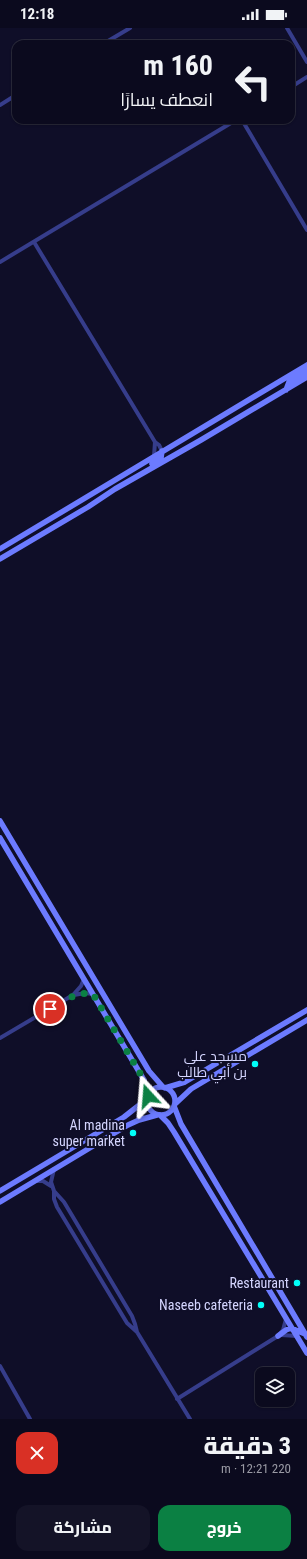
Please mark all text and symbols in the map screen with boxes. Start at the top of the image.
text: 12:18 [20,5,54,23]
text: 160 m [143,49,213,82]
icon: left [227,56,279,108]
text: انعطف يسارًا [120,89,213,110]
pin [33,992,67,1026]
icon: arrive [39,998,61,1020]
place label: مسجد علي بن أبي طالب [177,1048,247,1084]
marker: مسجد علي بن أبي طالب [250,1059,260,1069]
position arrow [127,1075,169,1117]
place label: Al madina super market [53,1117,125,1149]
marker: Al madina super market [128,1128,138,1138]
place label: Restaurant [229,1275,289,1291]
marker: Restaurant [292,1278,302,1288]
place label: Naseeb cafeteria [159,1297,253,1313]
marker: Naseeb cafeteria [256,1300,266,1310]
map controls [255,1367,295,1407]
button: layers [255,1367,295,1407]
button: close [16,1432,58,1474]
text: 3 دقيقة [204,1432,291,1460]
text: 220 m · 12:21 [221,1461,291,1476]
button: مشاركة [16,1505,150,1551]
button: خروج [158,1505,291,1551]

